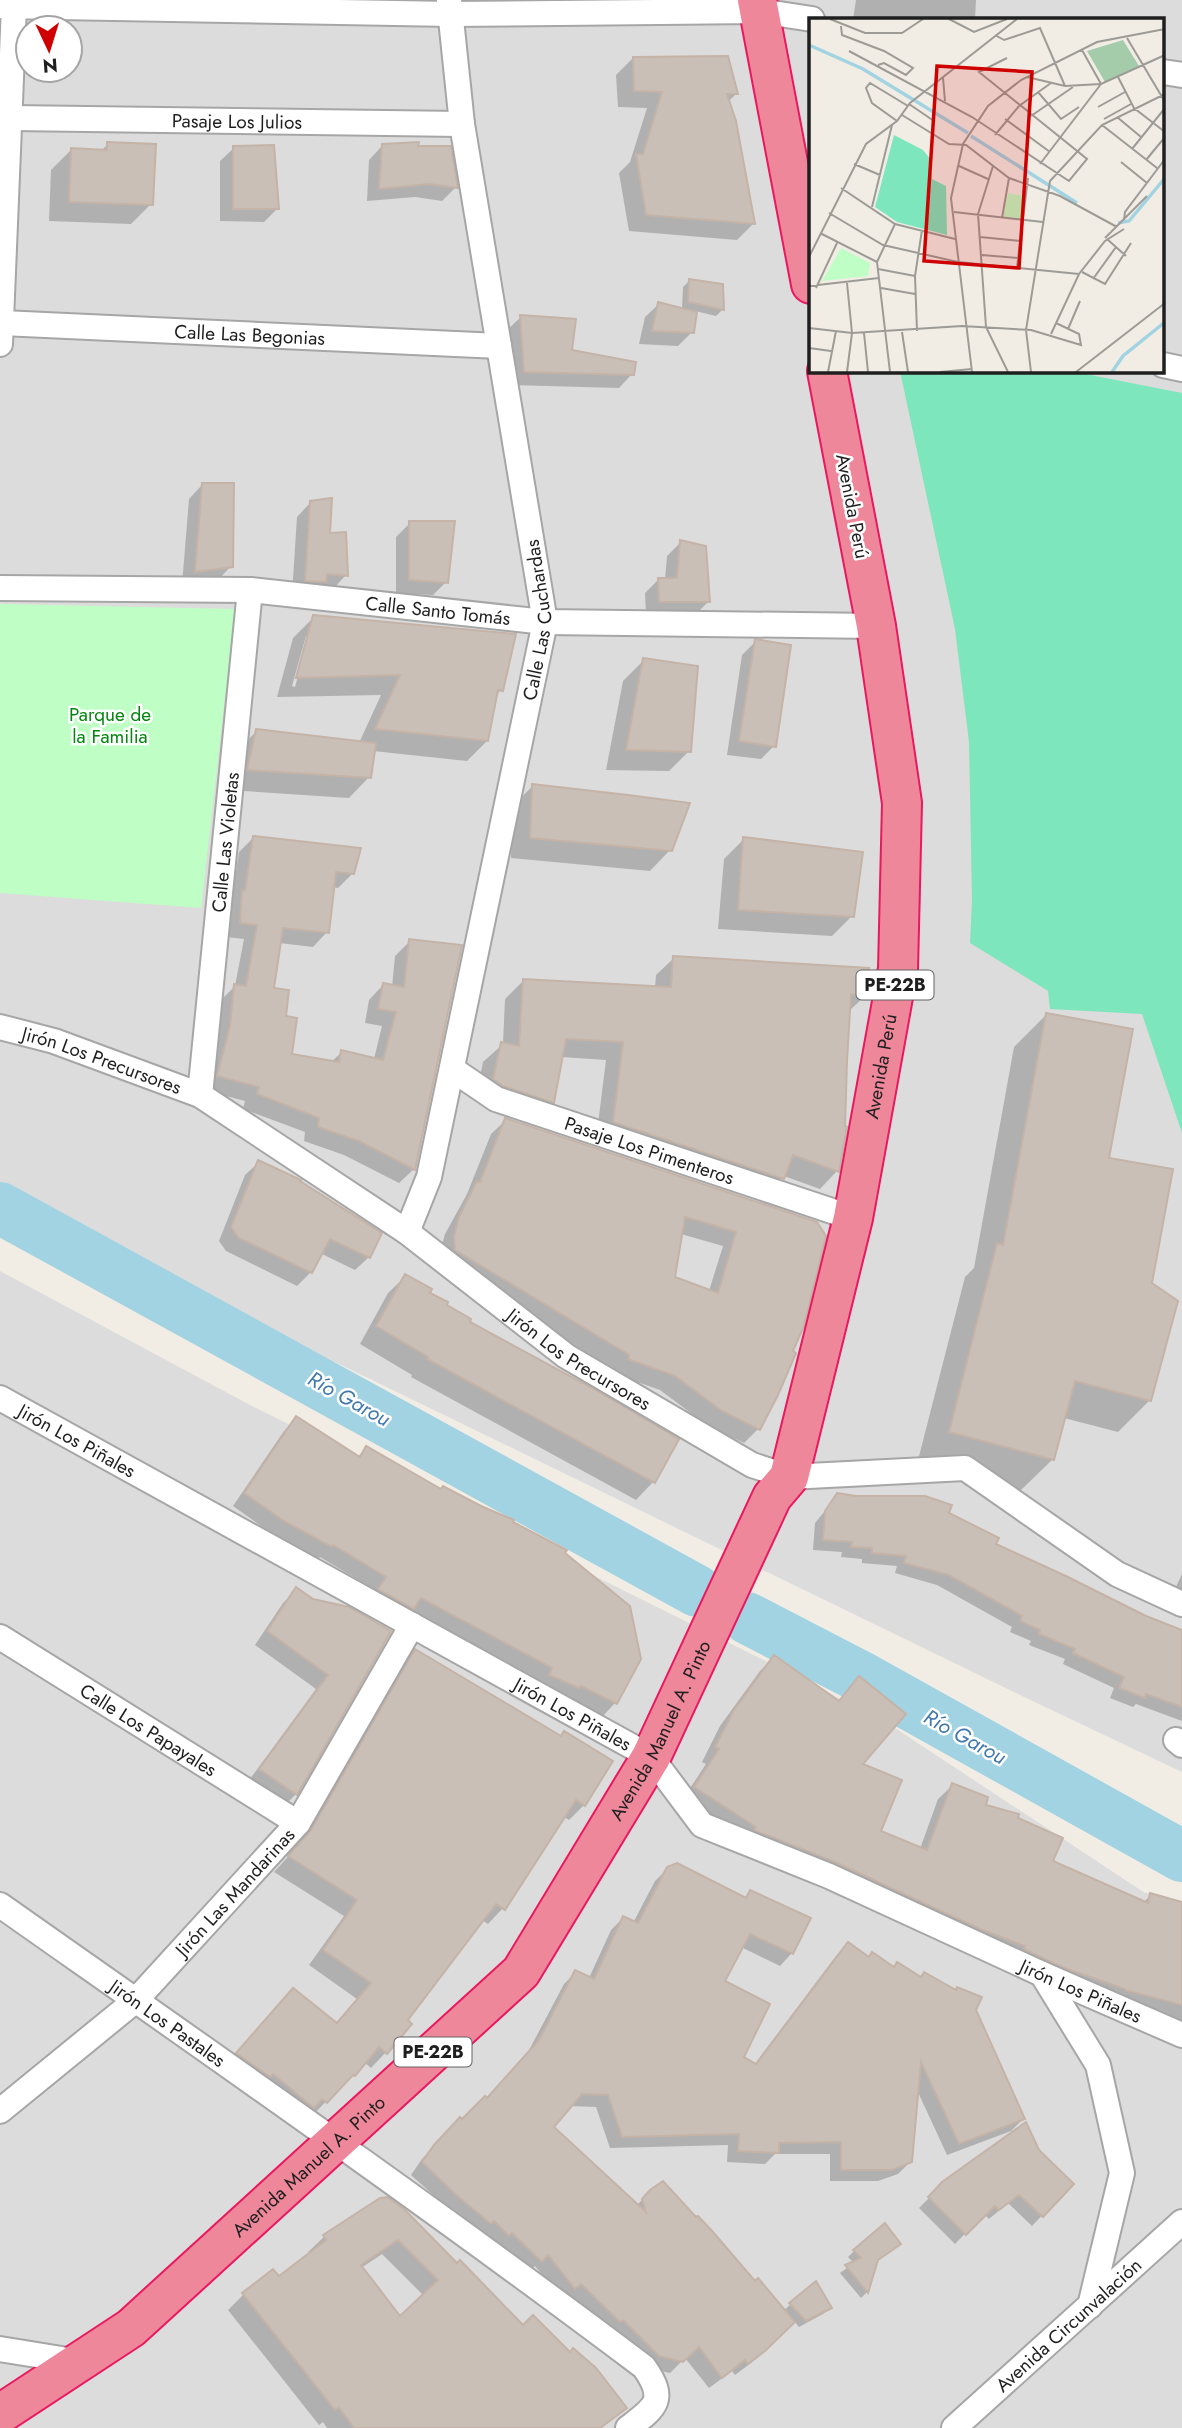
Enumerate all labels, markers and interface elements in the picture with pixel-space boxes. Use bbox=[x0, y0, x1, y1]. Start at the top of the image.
north arrow bbox=[14, 14, 84, 84]
inset map bbox=[809, 18, 1164, 373]
text: N bbox=[42, 51, 59, 79]
street label: Pasaje Los Julios bbox=[172, 107, 303, 136]
street label: Calle Las Begonias bbox=[174, 318, 326, 352]
street label: Avenida Perú bbox=[829, 451, 876, 561]
street label: Calle Las Cuchardas bbox=[516, 537, 559, 703]
street label: Calle Santo Tomás bbox=[364, 590, 512, 632]
park label: Parque de la Familia bbox=[69, 701, 151, 750]
street label: Calle Las Violetas bbox=[205, 771, 246, 914]
road number: PE-22B bbox=[856, 970, 934, 1000]
street label: Avenida Perú bbox=[858, 1012, 904, 1121]
street label: Jirón Los Precursores bbox=[16, 1019, 185, 1101]
street label: Pasaje Los Pimenteros bbox=[561, 1110, 738, 1192]
street label: Jirón Los Precursores bbox=[499, 1300, 656, 1417]
water label: Río Garou bbox=[302, 1364, 396, 1434]
street label: Jirón Los Piñales bbox=[11, 1396, 141, 1484]
street label: Avenida Manuel A. Pinto bbox=[603, 1636, 718, 1826]
street label: Jirón Los Piñales bbox=[506, 1669, 636, 1758]
street label: Calle Los Papayales bbox=[74, 1677, 222, 1783]
water label: Río Garou bbox=[918, 1702, 1012, 1772]
street label: Jirón Las Mandarinas bbox=[167, 1822, 301, 1965]
street label: Jirón Los Piñales bbox=[1013, 1951, 1146, 2030]
street label: Jirón Los Pastales bbox=[101, 1971, 231, 2074]
road number: PE-22B bbox=[394, 2038, 472, 2066]
street label: Avenida Manuel A. Pinto bbox=[226, 2089, 392, 2244]
street label: Avenida Circunvalación bbox=[990, 2252, 1148, 2398]

